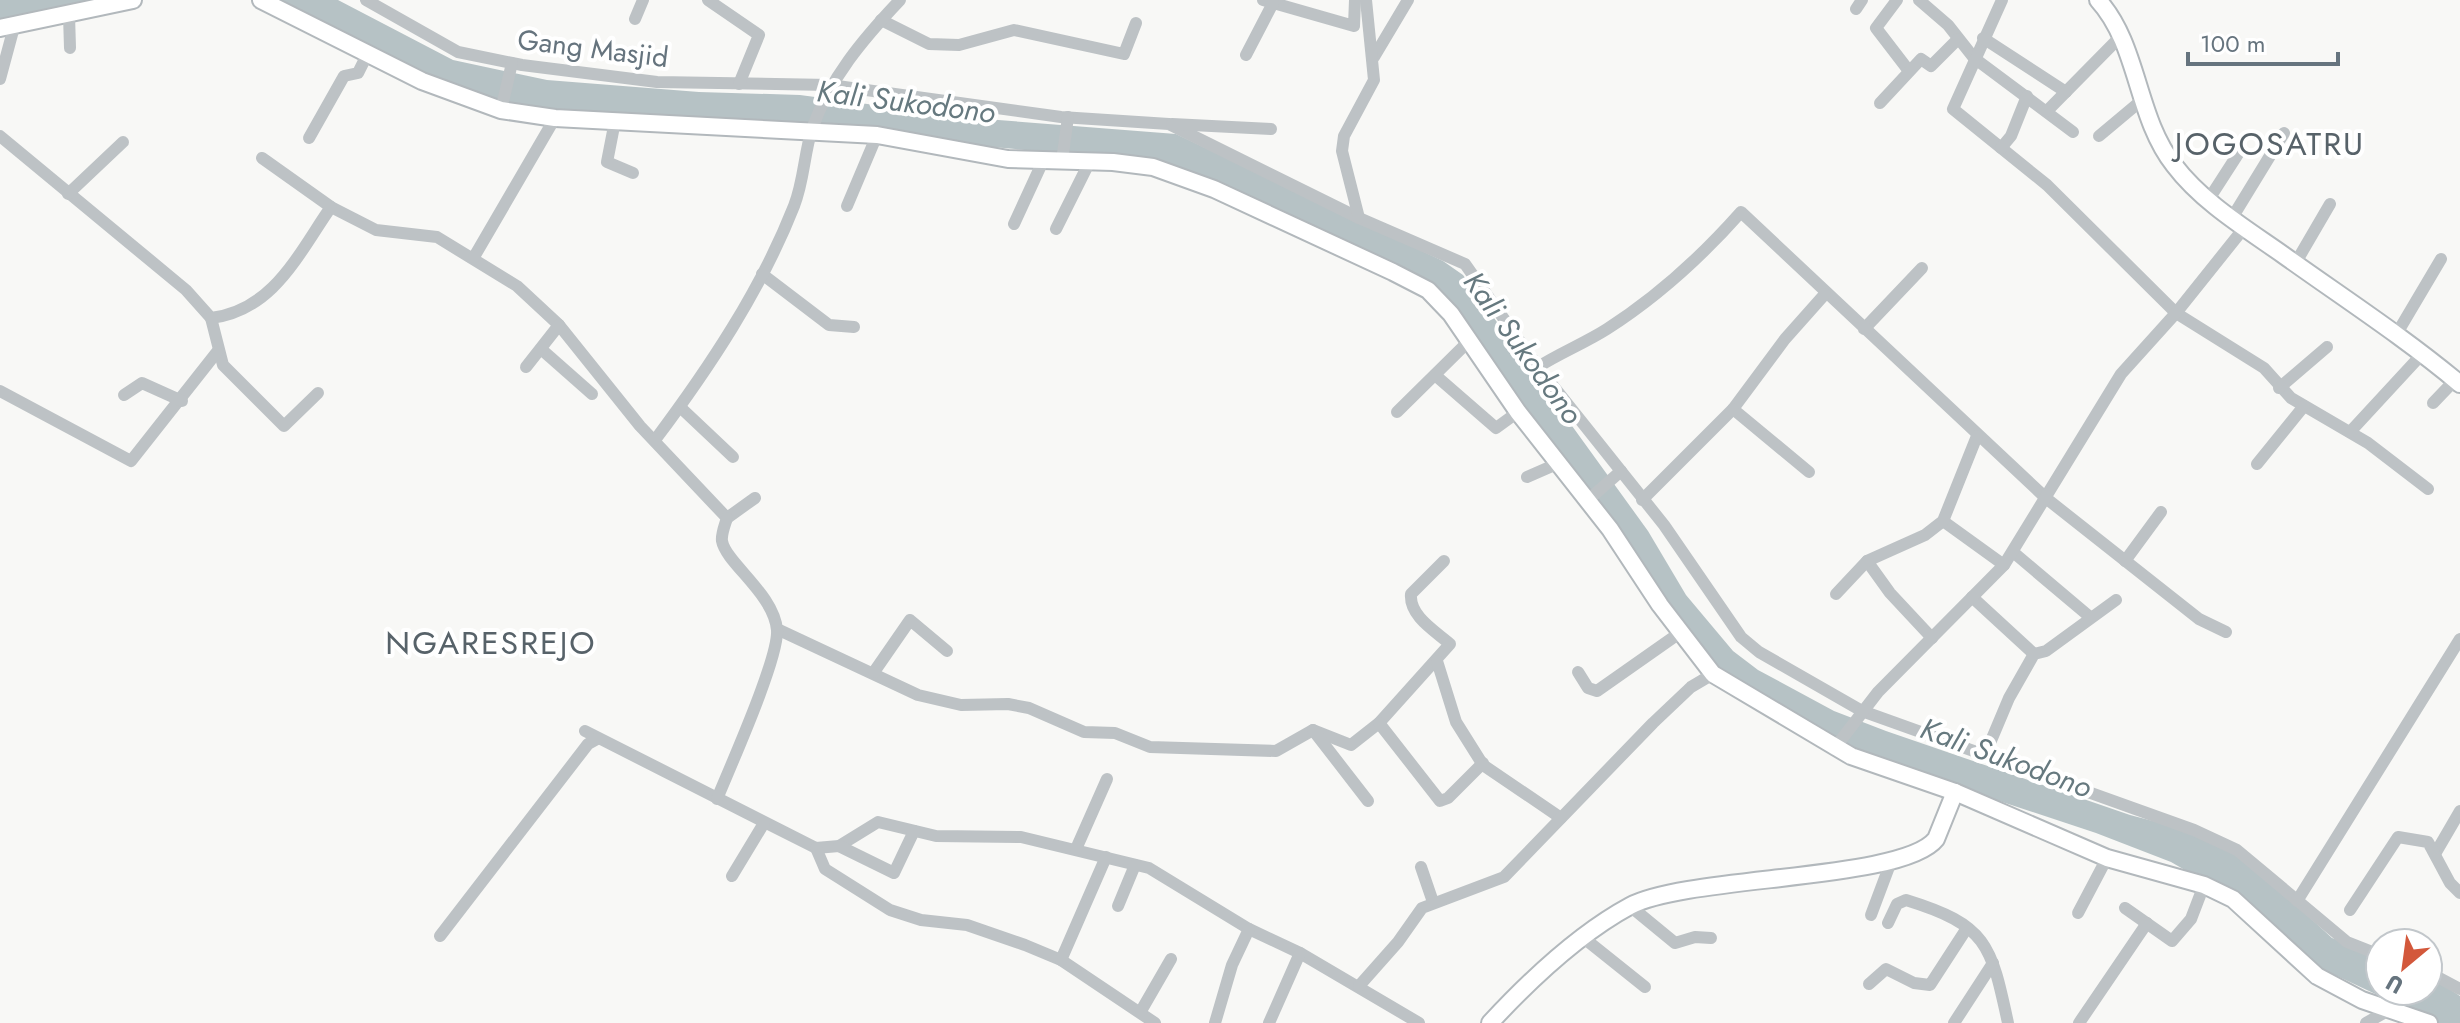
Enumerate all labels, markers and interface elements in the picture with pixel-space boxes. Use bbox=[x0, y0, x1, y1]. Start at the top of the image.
scale bar bbox=[2188, 16, 2338, 66]
street label: Gang Masjid bbox=[515, 19, 671, 78]
text: 100 m bbox=[2200, 26, 2266, 61]
water label: Kali Sukodono bbox=[814, 69, 998, 134]
district label: JOGOSATRU bbox=[2171, 121, 2365, 167]
water label: Kali Sukodono bbox=[1453, 262, 1594, 433]
district label: NGARESREJO bbox=[385, 620, 597, 666]
water label: Kali Sukodono bbox=[1914, 707, 2098, 808]
north arrow bbox=[2364, 927, 2444, 1007]
text: U bbox=[2380, 967, 2409, 1002]

